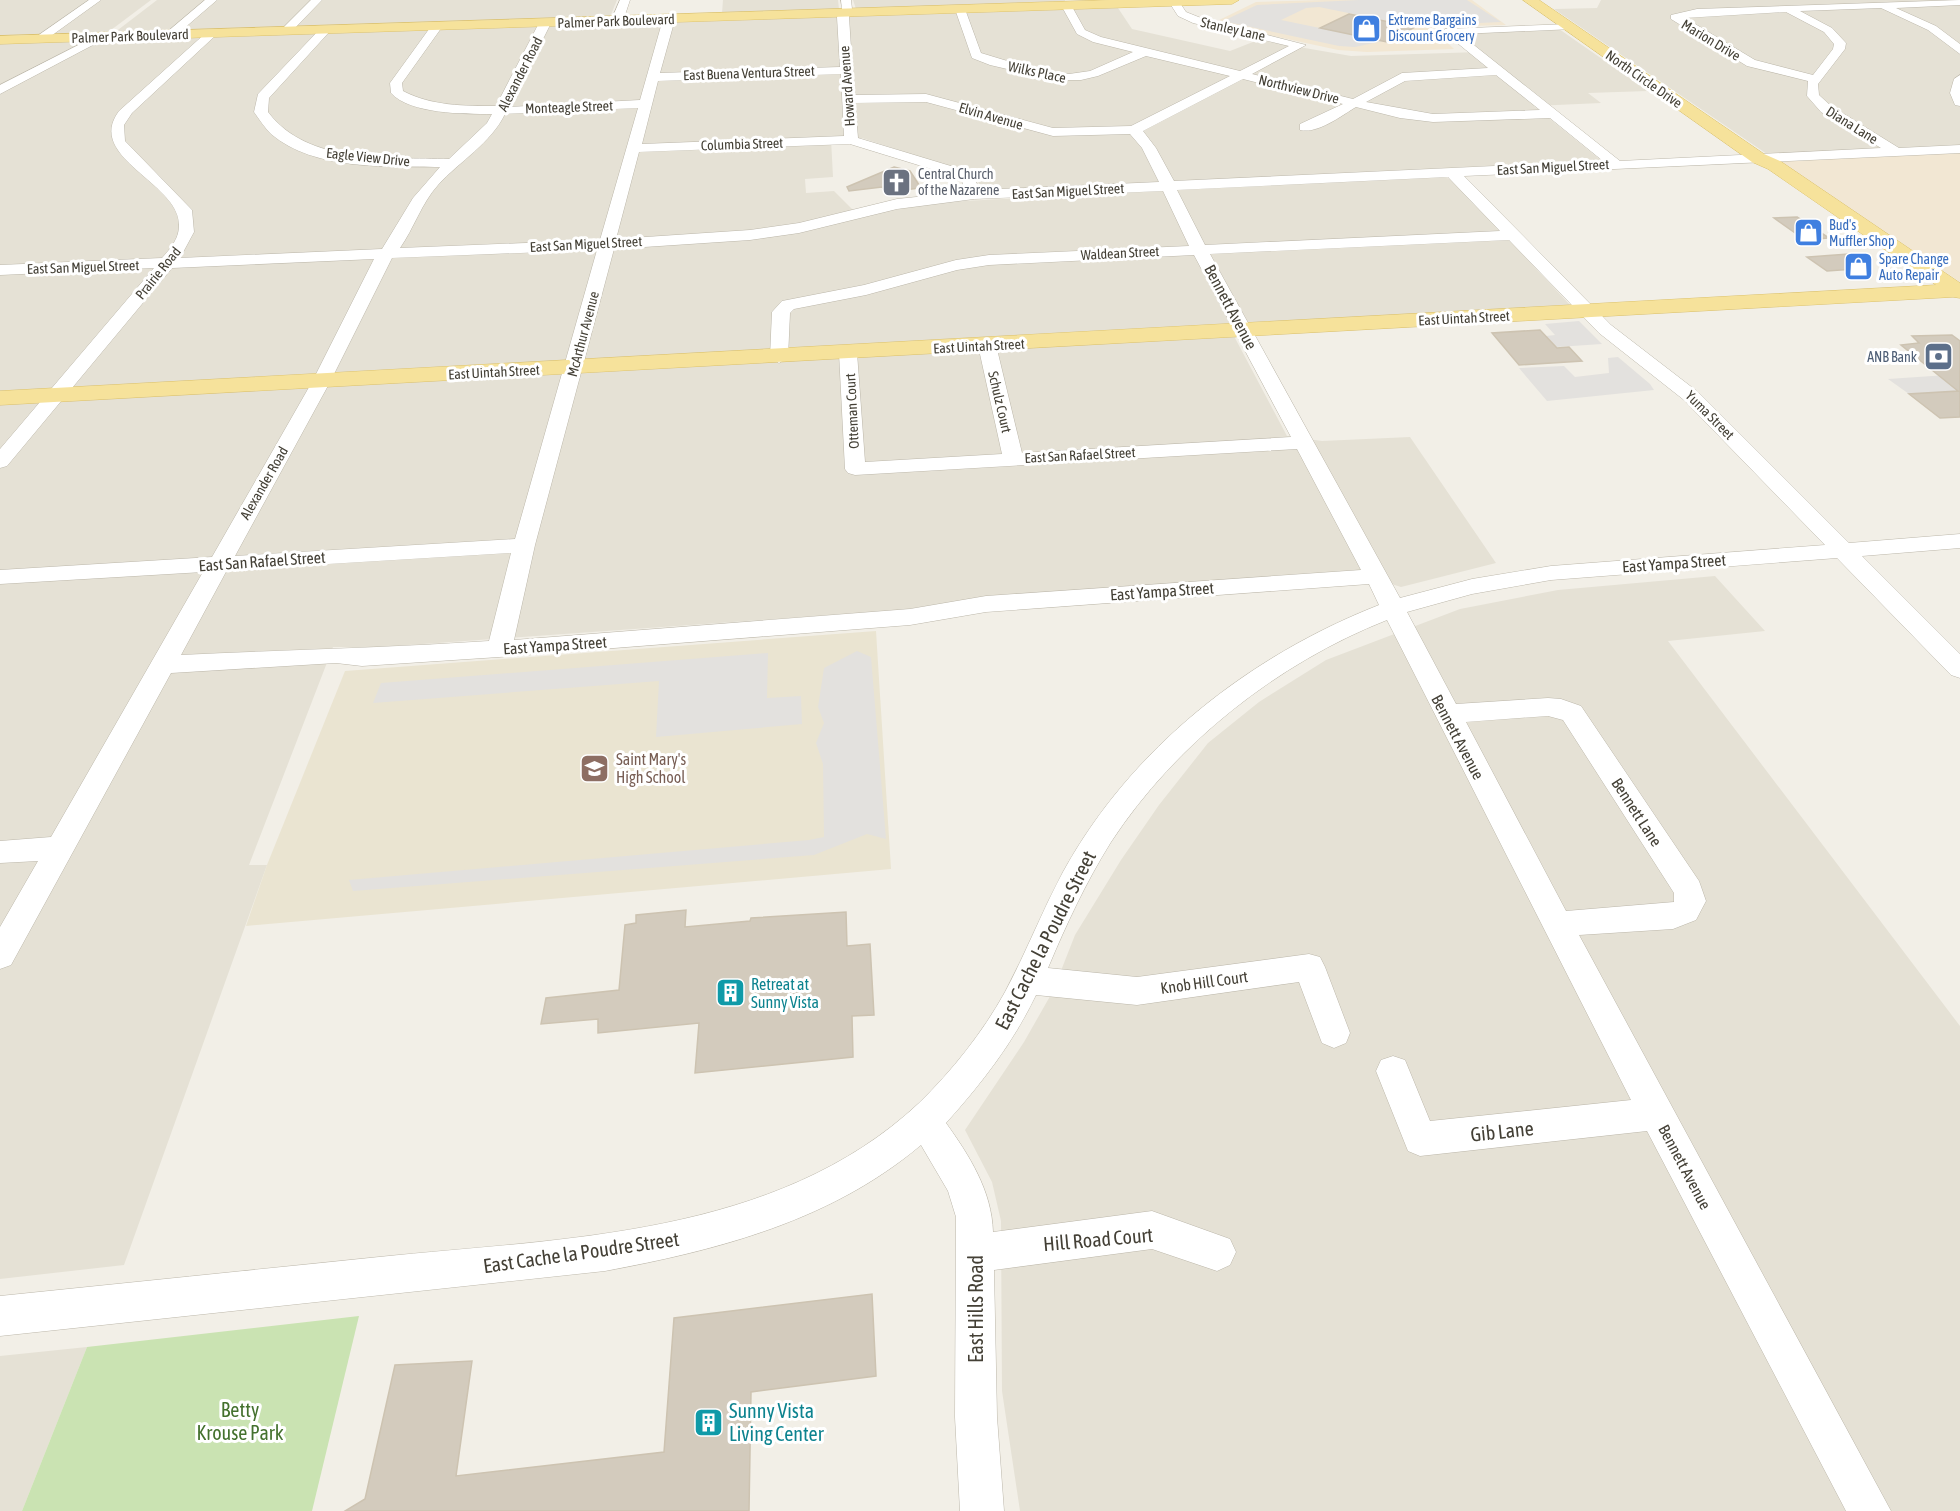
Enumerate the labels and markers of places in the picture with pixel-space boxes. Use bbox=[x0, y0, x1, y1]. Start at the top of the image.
shop icon: Extreme Bargains Discount Grocery bbox=[1351, 12, 1383, 44]
place label: Extreme Bargains Discount Grocery bbox=[1388, 12, 1477, 44]
church icon: Central Church of the Nazarene bbox=[881, 166, 913, 198]
place label: Central Church of the Nazarene bbox=[918, 166, 999, 198]
shop icon: Bud's Muffler Shop bbox=[1792, 217, 1824, 249]
place label: Bud's Muffler Shop bbox=[1829, 217, 1895, 249]
shop icon: Spare Change Auto Repair bbox=[1842, 251, 1874, 283]
place label: Spare Change Auto Repair bbox=[1879, 251, 1949, 283]
bank icon: ANB Bank bbox=[1922, 341, 1954, 373]
place label: ANB Bank bbox=[1867, 349, 1917, 365]
place label: Saint Mary's High School bbox=[616, 750, 686, 787]
school or university icon: Saint Mary's High School bbox=[579, 752, 611, 784]
place label: Retreat at Sunny Vista bbox=[751, 975, 819, 1012]
building icon: Retreat at Sunny Vista bbox=[714, 977, 746, 1009]
place label: Sunny Vista Living Center bbox=[729, 1399, 825, 1445]
building icon: Sunny Vista Living Center bbox=[692, 1406, 724, 1438]

